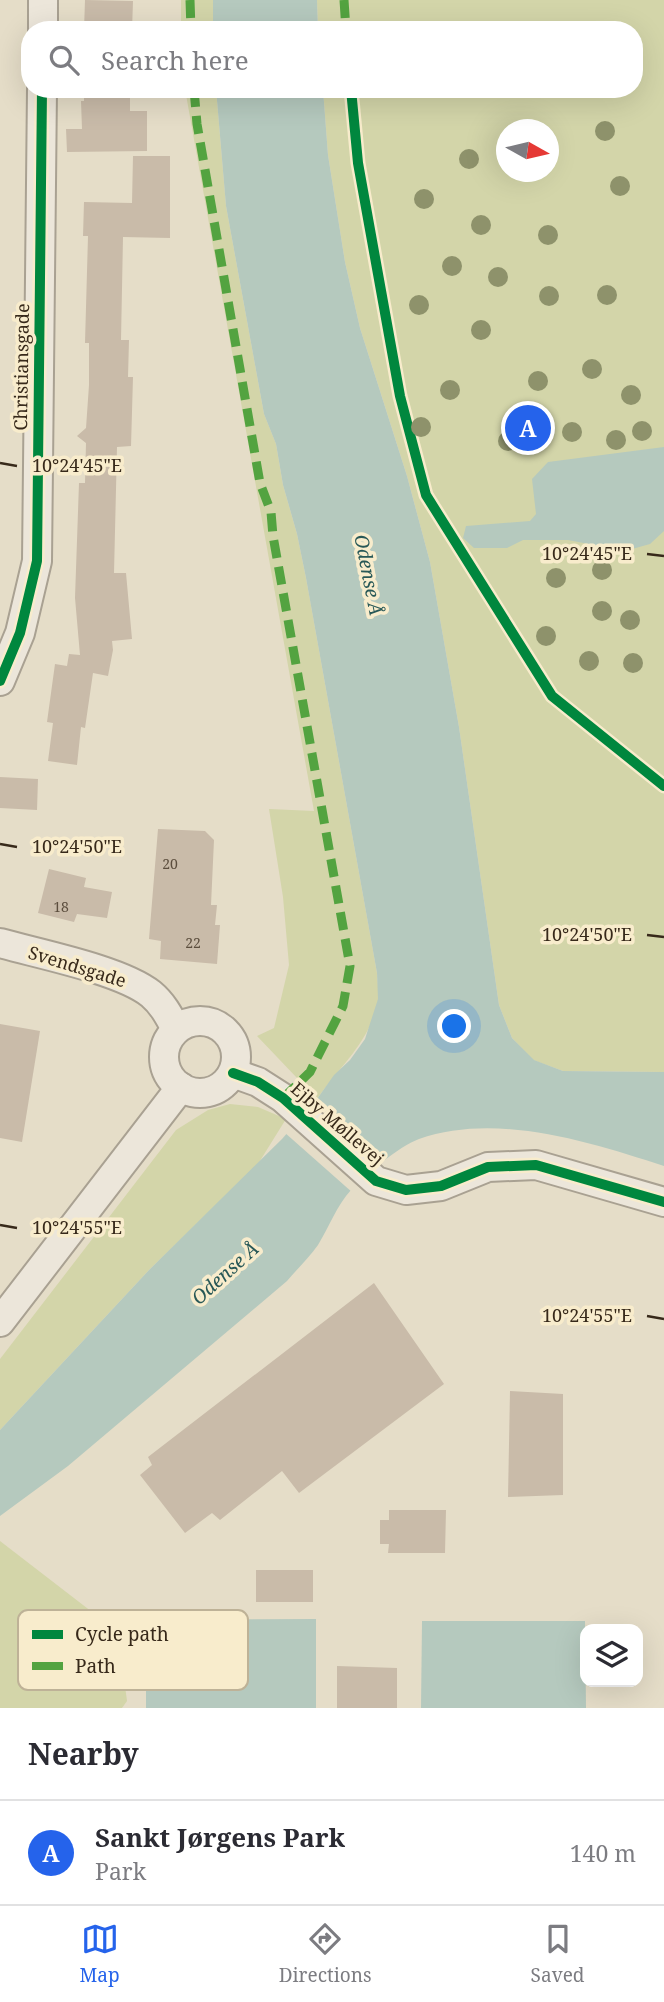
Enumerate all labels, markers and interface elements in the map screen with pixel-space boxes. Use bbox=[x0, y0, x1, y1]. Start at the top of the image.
search box bbox=[21, 21, 643, 98]
icon: search bbox=[45, 41, 83, 79]
text: Search here bbox=[101, 42, 249, 78]
north arrow bbox=[496, 119, 559, 182]
street label: Christiansgade bbox=[8, 303, 34, 431]
pin: A bbox=[505, 402, 551, 454]
text: 10°24'45"E bbox=[32, 453, 122, 477]
water label: Odense Å bbox=[348, 532, 390, 618]
text: 10°24'45"E bbox=[542, 541, 632, 565]
text: 10°24'50"E bbox=[32, 834, 122, 858]
house number: 20 bbox=[162, 854, 178, 873]
house number: 18 bbox=[53, 897, 69, 916]
text: 10°24'50"E bbox=[542, 922, 632, 946]
house number: 22 bbox=[185, 933, 201, 952]
street label: Svendsgade bbox=[25, 940, 129, 992]
your location bbox=[437, 1009, 471, 1043]
street label: Ejby Møllevej bbox=[286, 1076, 389, 1170]
text: 10°24'55"E bbox=[32, 1215, 122, 1239]
water label: Odense Å bbox=[186, 1236, 264, 1310]
text: 10°24'55"E bbox=[542, 1303, 632, 1327]
legend bbox=[18, 1610, 248, 1690]
text: Cycle path bbox=[75, 1621, 169, 1647]
map controls bbox=[580, 1624, 643, 1687]
button: layers bbox=[580, 1624, 643, 1687]
text: Path bbox=[75, 1653, 116, 1679]
text: Nearby bbox=[28, 1733, 139, 1774]
text: Sankt Jørgens Park bbox=[95, 1819, 345, 1855]
text: A bbox=[42, 1837, 60, 1869]
text: 140 m bbox=[570, 1837, 636, 1869]
text: Park bbox=[95, 1855, 146, 1887]
tab: Map bbox=[80, 1920, 120, 1988]
tab: Directions bbox=[279, 1920, 372, 1988]
tab: Saved bbox=[531, 1920, 584, 1988]

